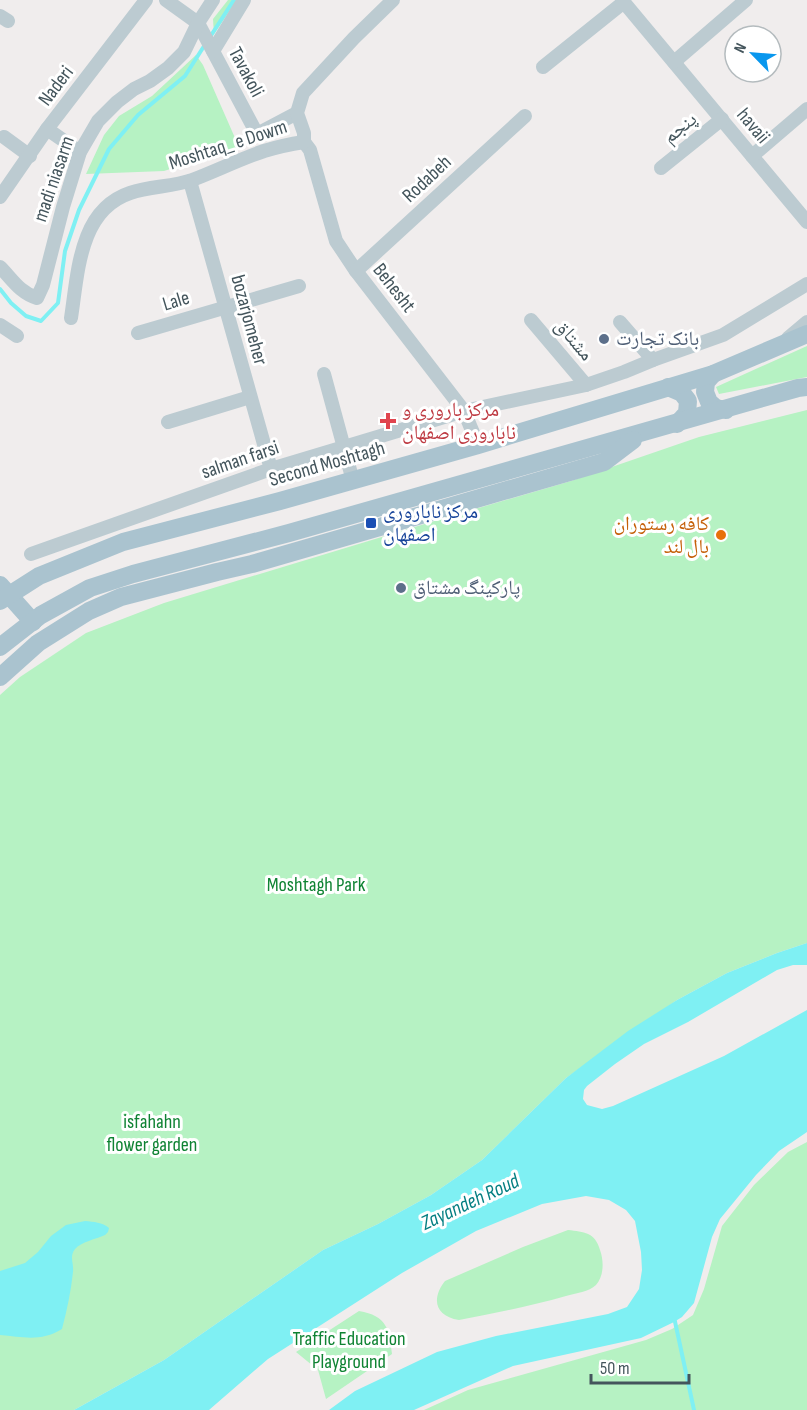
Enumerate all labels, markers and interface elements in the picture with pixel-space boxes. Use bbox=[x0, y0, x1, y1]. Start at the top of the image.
north arrow bbox=[723, 24, 783, 84]
text: N bbox=[730, 40, 751, 56]
street label: Tavakoli bbox=[223, 43, 269, 101]
street label: Naderi bbox=[33, 61, 79, 111]
street label: havaii bbox=[731, 103, 775, 149]
street label: پنجم bbox=[658, 107, 702, 150]
street label: Moshtaq_ e Dowm bbox=[166, 115, 290, 175]
street label: madi niasarm bbox=[28, 133, 80, 225]
street label: Rodabeh bbox=[398, 150, 456, 208]
street label: Behesht bbox=[367, 259, 421, 317]
street label: bozarjomeher bbox=[225, 272, 273, 368]
street label: Lale bbox=[160, 286, 192, 316]
street label: مشتاق bbox=[550, 314, 598, 366]
place label: بانک تجارت bbox=[616, 327, 699, 351]
marker: بانک تجارت bbox=[597, 332, 611, 346]
place label: مرکز باروری و ناباروری اصفهان bbox=[402, 398, 516, 445]
marker: مرکز باروری و ناباروری اصفهان bbox=[379, 412, 397, 430]
street label: salman farsi bbox=[198, 436, 282, 484]
street label: Second Moshtagh bbox=[266, 436, 388, 492]
place label: مرکز ناباروری اصفهان bbox=[383, 500, 478, 547]
place label: کافه رستوران بال لند bbox=[613, 512, 709, 559]
marker: مرکز ناباروری اصفهان bbox=[364, 516, 378, 530]
marker: کافه رستوران بال لند bbox=[714, 528, 728, 542]
place label: پارکینگ مشتاق bbox=[413, 576, 520, 600]
marker: پارکینگ مشتاق bbox=[394, 581, 408, 595]
park label: Moshtagh Park bbox=[267, 873, 366, 897]
park label: isfahahn flower garden bbox=[107, 1110, 197, 1157]
water label: Zayandeh Roud bbox=[416, 1168, 524, 1236]
park label: Traffic Education Playground bbox=[292, 1327, 406, 1374]
scale bar bbox=[591, 1347, 688, 1385]
text: 50 m bbox=[600, 1358, 630, 1379]

